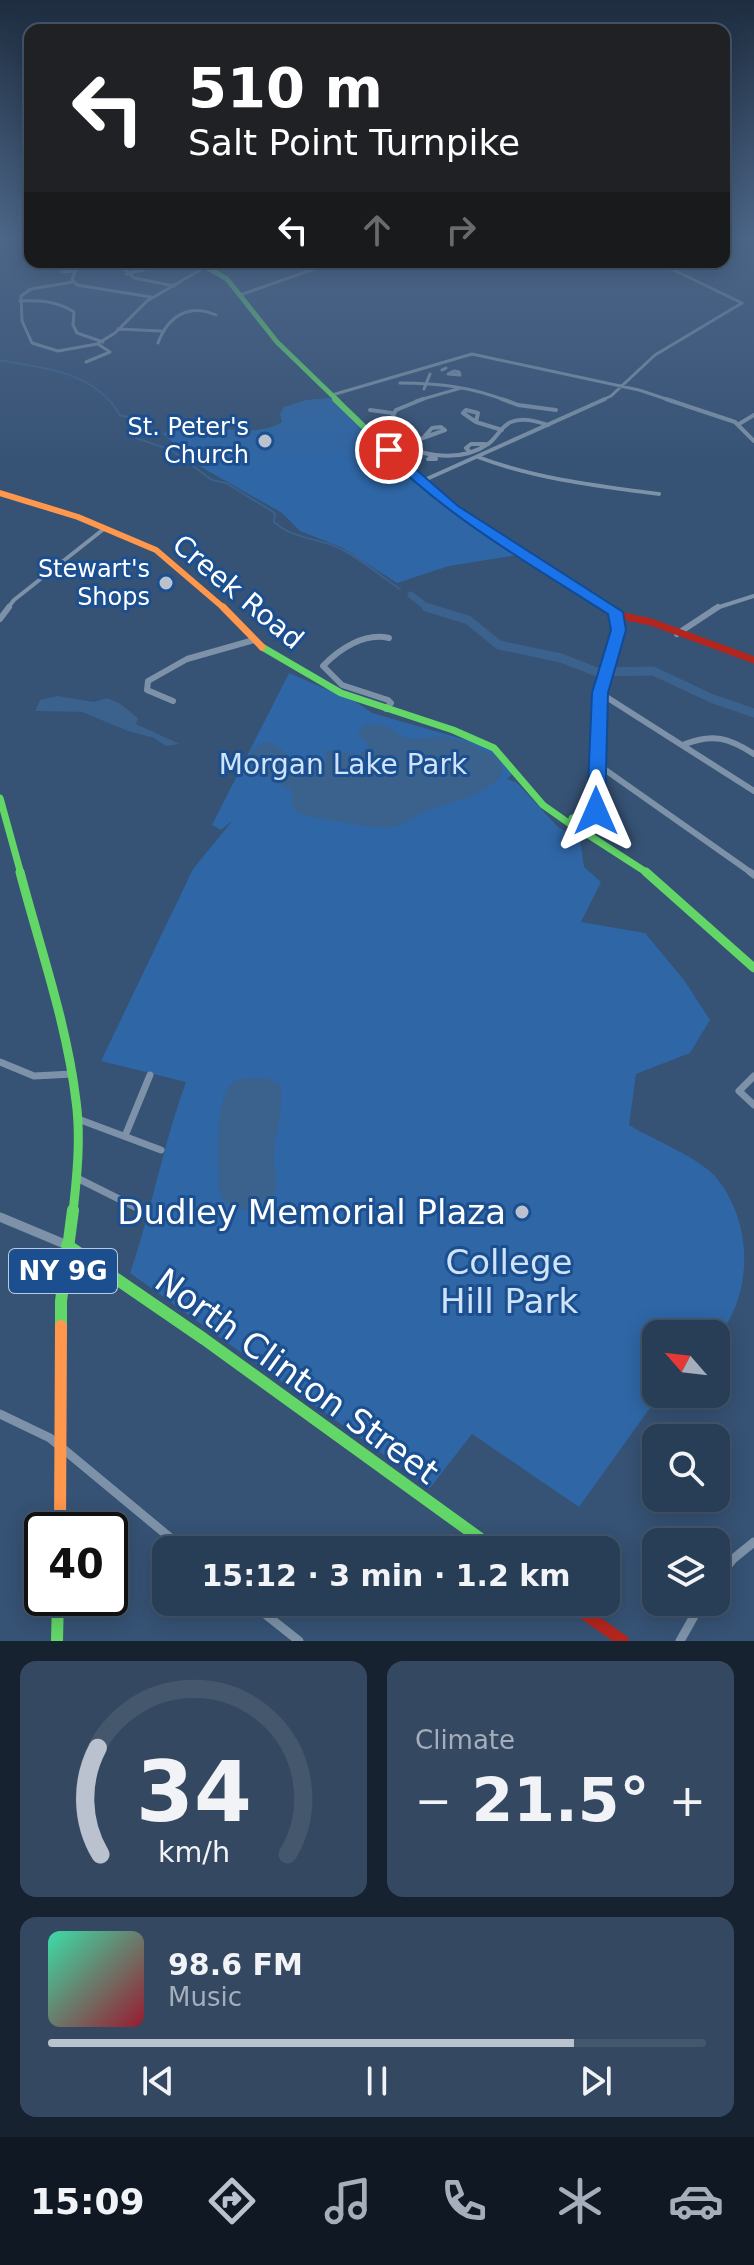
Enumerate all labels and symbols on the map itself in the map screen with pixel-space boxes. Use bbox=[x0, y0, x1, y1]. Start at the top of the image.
place label: St. Peter's Church bbox=[128, 413, 249, 469]
pin bbox=[355, 416, 423, 484]
marker: St. Peter's Church bbox=[256, 432, 274, 450]
street label: Creek Road bbox=[166, 528, 310, 656]
place label: Stewart's Shops bbox=[38, 555, 150, 611]
marker: Stewart's Shops bbox=[157, 574, 175, 592]
park label: Morgan Lake Park bbox=[219, 748, 468, 781]
position arrow bbox=[554, 769, 638, 853]
place label: Dudley Memorial Plaza bbox=[117, 1192, 506, 1232]
marker: Dudley Memorial Plaza bbox=[513, 1203, 531, 1221]
park label: College Hill Park bbox=[440, 1242, 578, 1321]
road number: NY 9G bbox=[9, 1249, 117, 1293]
street label: North Clinton Street bbox=[148, 1260, 446, 1492]
north arrow bbox=[642, 1320, 730, 1408]
speed limit sign: 40 bbox=[24, 1512, 128, 1616]

